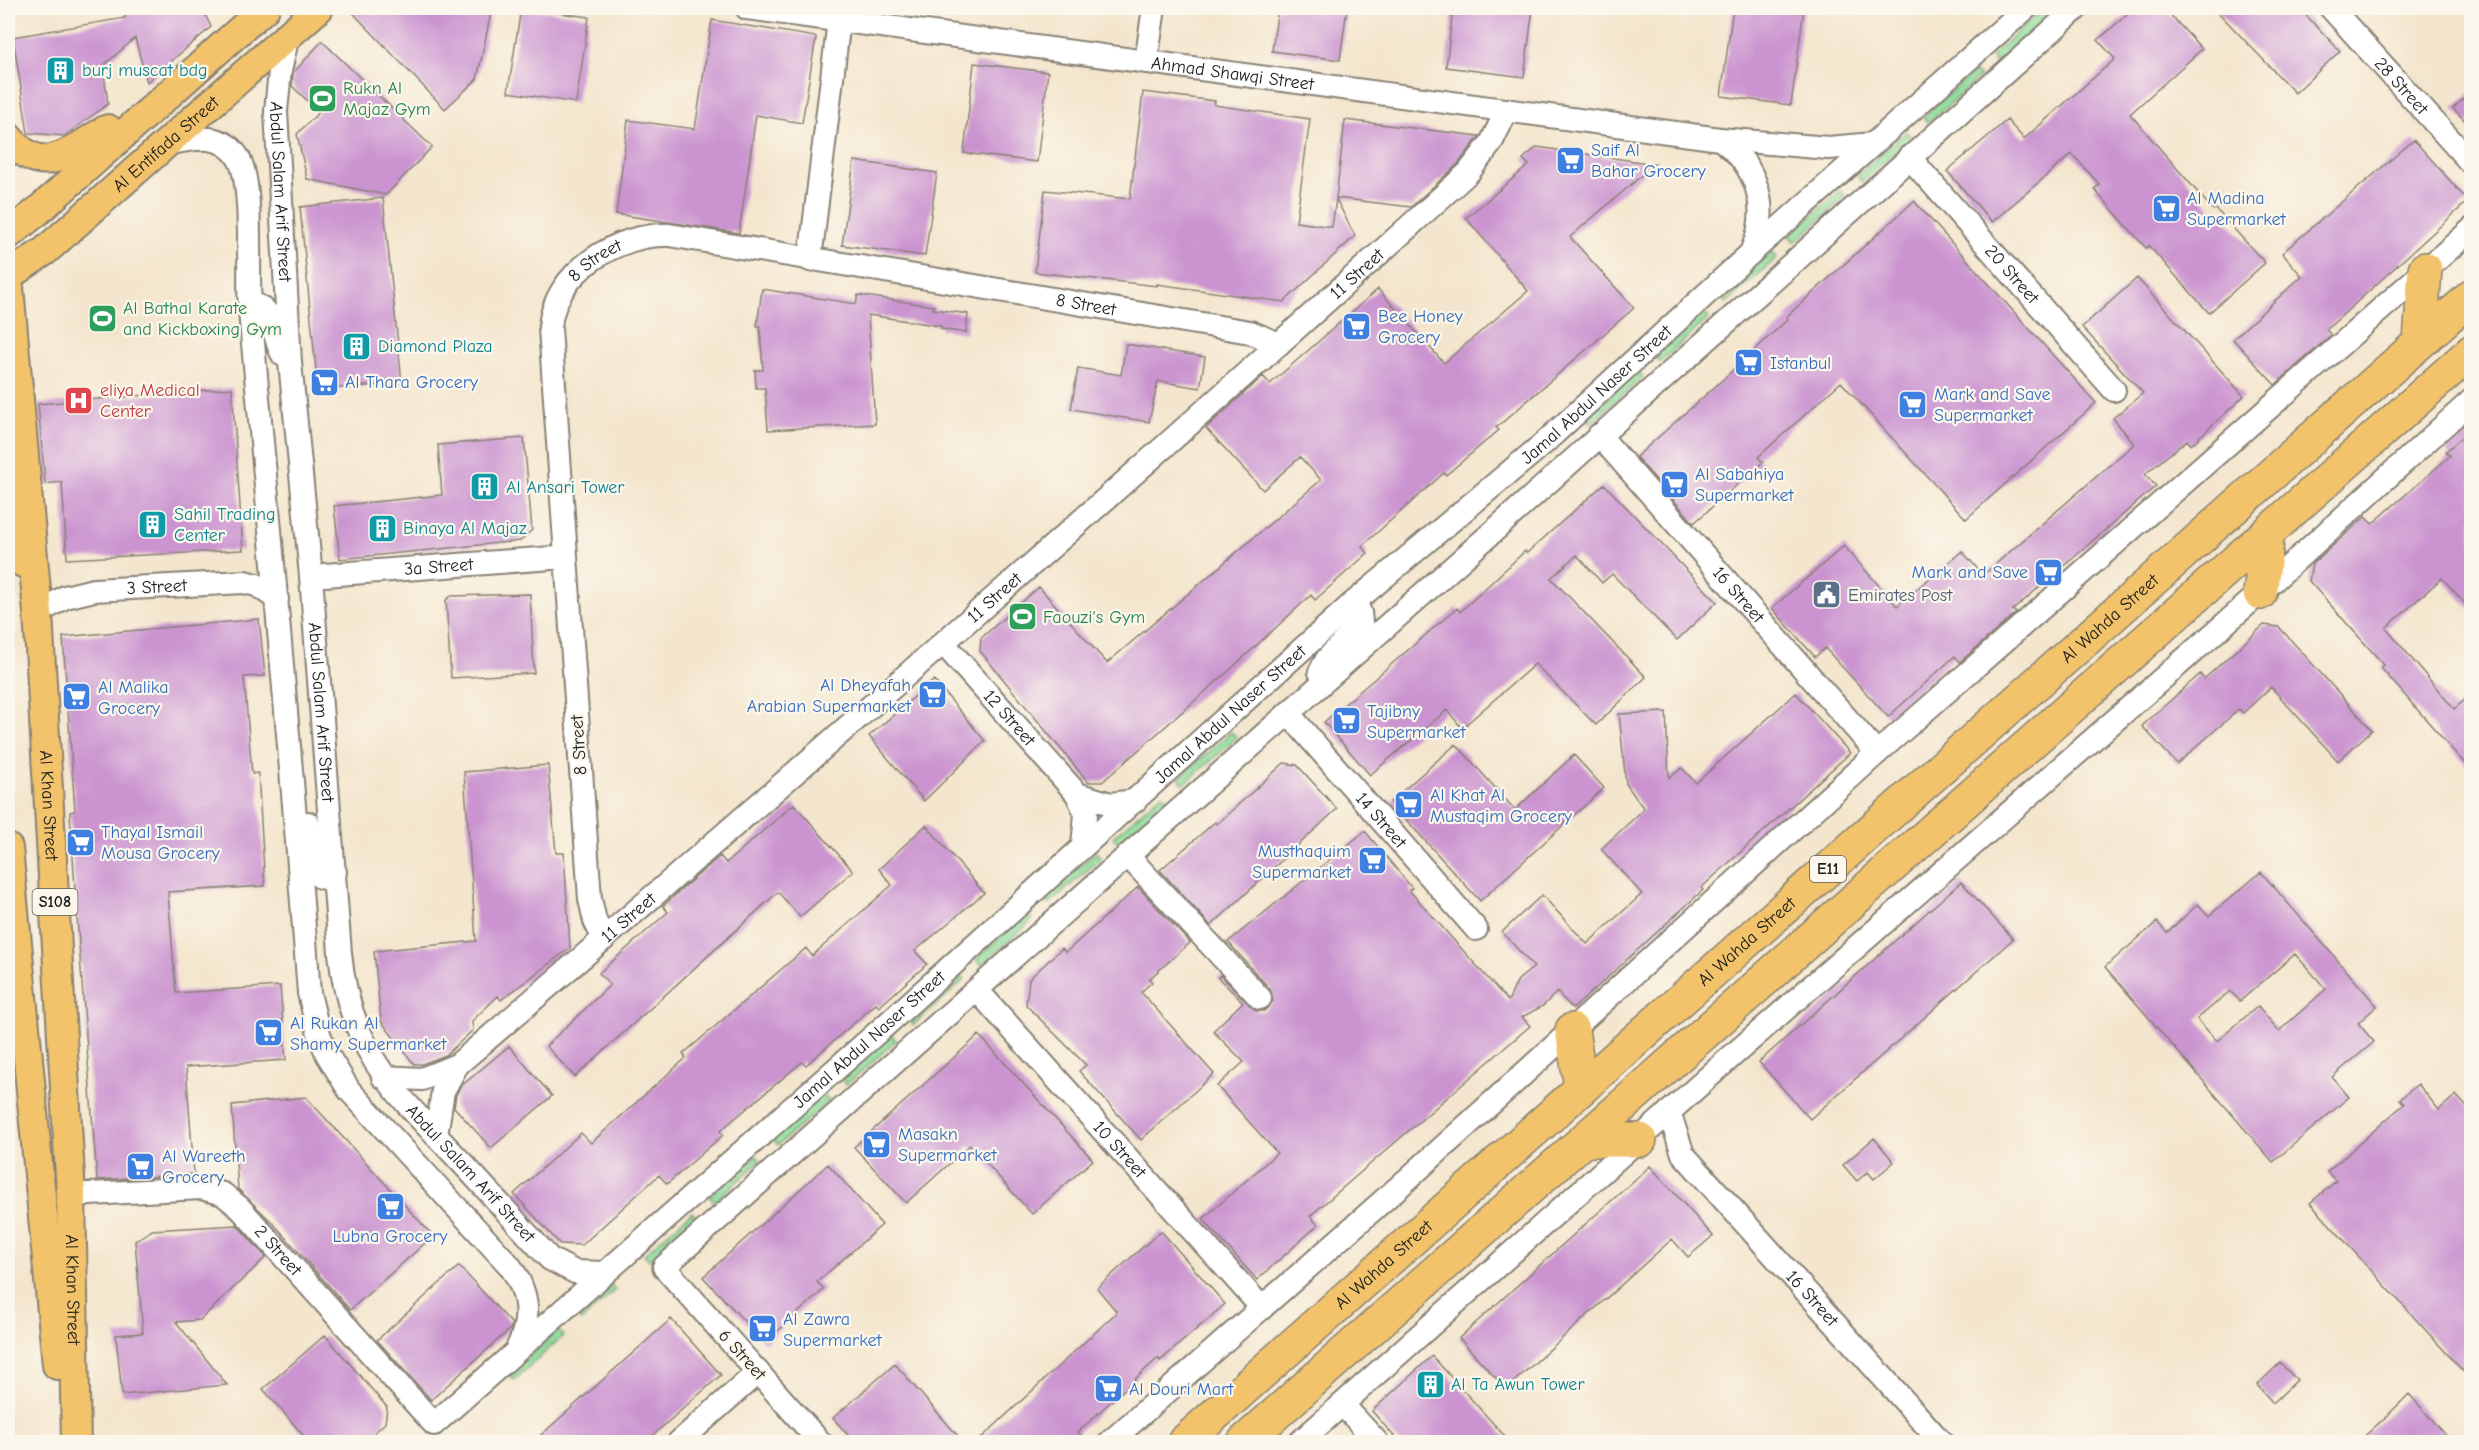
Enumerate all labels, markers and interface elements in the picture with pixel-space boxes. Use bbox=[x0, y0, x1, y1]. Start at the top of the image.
street label: Ahmad Shawqi Street bbox=[1150, 52, 1316, 95]
street label: 28 Street bbox=[2370, 53, 2433, 119]
building icon: burj muscat bdg bbox=[45, 54, 77, 86]
place label: burj muscat bdg bbox=[82, 60, 208, 81]
place label: Rukn Al Majaz Gym bbox=[343, 78, 431, 120]
sports icon: Rukn Al Majaz Gym bbox=[306, 82, 338, 114]
street label: Al Entifada Street bbox=[108, 91, 224, 196]
street label: Abdul Salam Arif Street bbox=[265, 101, 296, 283]
place label: Saif Al Bahar Grocery bbox=[1591, 140, 1707, 182]
supermarket icon: Saif Al Bahar Grocery bbox=[1554, 144, 1586, 176]
place label: Al Madina Supermarket bbox=[2187, 188, 2287, 230]
supermarket icon: Al Madina Supermarket bbox=[2150, 192, 2182, 224]
street label: 8 Street bbox=[563, 234, 625, 286]
street label: 20 Street bbox=[1981, 240, 2044, 309]
street label: 11 Street bbox=[1326, 243, 1389, 303]
street label: 8 Street bbox=[1055, 289, 1118, 320]
place label: Al Bathal Karate and Kickboxing Gym bbox=[123, 298, 282, 340]
sports icon: Al Bathal Karate and Kickboxing Gym bbox=[86, 302, 118, 334]
place label: Bee Honey Grocery bbox=[1378, 306, 1464, 348]
supermarket icon: Bee Honey Grocery bbox=[1341, 310, 1373, 342]
street label: Jamal Abdul Naser Street bbox=[1517, 320, 1676, 469]
building icon: Diamond Plaza bbox=[341, 330, 373, 362]
place label: Diamond Plaza bbox=[378, 336, 493, 357]
supermarket icon: Istanbul bbox=[1733, 347, 1765, 379]
place label: Istanbul bbox=[1770, 353, 1831, 374]
supermarket icon: Al Thara Grocery bbox=[308, 366, 340, 398]
place label: Al Thara Grocery bbox=[345, 372, 479, 393]
place label: eliya Medical Center bbox=[100, 380, 200, 422]
hospital icon: eliya Medical Center bbox=[63, 384, 95, 416]
place label: Mark and Save Supermarket bbox=[1934, 384, 2050, 426]
supermarket icon: Mark and Save Supermarket bbox=[1897, 388, 1929, 420]
place label: Al Sabahiya Supermarket bbox=[1695, 464, 1795, 506]
supermarket icon: Al Sabahiya Supermarket bbox=[1658, 468, 1690, 500]
building icon: Al Ansari Tower bbox=[469, 471, 501, 503]
place label: Al Ansari Tower bbox=[506, 477, 625, 498]
place label: Sahil Trading Center bbox=[174, 504, 276, 546]
building icon: Sahil Trading Center bbox=[137, 508, 169, 540]
building icon: Binaya Al Majaz bbox=[366, 512, 398, 544]
place label: Binaya Al Majaz bbox=[403, 518, 527, 539]
street label: 3a Street bbox=[403, 553, 475, 580]
supermarket icon: Mark and Save bbox=[2033, 556, 2065, 588]
street label: 16 Street bbox=[1708, 562, 1769, 628]
place label: Mark and Save bbox=[1912, 562, 2028, 583]
street label: 11 Street bbox=[963, 567, 1027, 627]
street label: Al Wahda Street bbox=[2056, 569, 2163, 667]
street label: 3 Street bbox=[126, 575, 188, 599]
public building icon: Emirates Post bbox=[1811, 579, 1843, 611]
place label: Emirates Post bbox=[1848, 585, 1953, 606]
sports icon: Faouzi's Gym bbox=[1006, 601, 1038, 633]
place label: Faouzi's Gym bbox=[1043, 607, 1145, 628]
street label: Abdul Salam Arif Street bbox=[304, 622, 339, 804]
street label: Jamal Abdul Naser Street bbox=[1150, 640, 1311, 788]
place label: Al Dheyafah Arabian Supermarket bbox=[747, 675, 912, 717]
place label: Al Malika Grocery bbox=[98, 677, 168, 719]
supermarket icon: Al Dheyafah Arabian Supermarket bbox=[916, 679, 948, 711]
supermarket icon: Al Malika Grocery bbox=[61, 681, 93, 713]
street label: 12 Street bbox=[979, 686, 1040, 751]
place label: Tajibny Supermarket bbox=[1367, 701, 1467, 743]
supermarket icon: Tajibny Supermarket bbox=[1330, 705, 1362, 737]
street label: 8 Street bbox=[566, 713, 592, 776]
street label: Al Khan Street bbox=[35, 750, 63, 862]
place label: Al Khat Al Mustaqim Grocery bbox=[1430, 785, 1573, 827]
street label: 14 Street bbox=[1351, 788, 1412, 853]
supermarket icon: Al Khat Al Mustaqim Grocery bbox=[1393, 789, 1425, 821]
place label: Thayal Ismail Mousa Grocery bbox=[101, 822, 221, 864]
supermarket icon: Thayal Ismail Mousa Grocery bbox=[64, 826, 96, 858]
place label: Musthaquim Supermarket bbox=[1252, 841, 1352, 883]
supermarket icon: Musthaquim Supermarket bbox=[1356, 845, 1388, 877]
road number: E11 bbox=[1810, 856, 1846, 882]
street label: 11 Street bbox=[597, 888, 661, 947]
road number: S108 bbox=[32, 889, 78, 915]
street label: Al Wahda Street bbox=[1693, 892, 1800, 990]
street label: Jamal Abdul Naser Street bbox=[789, 966, 950, 1112]
place label: Al Rukan Al Shamy Supermarket bbox=[290, 1013, 447, 1055]
supermarket icon: Al Rukan Al Shamy Supermarket bbox=[253, 1017, 285, 1049]
street label: Abdul Salam Arif Street bbox=[402, 1100, 540, 1247]
street label: 10 Street bbox=[1089, 1117, 1151, 1183]
place label: Masakn Supermarket bbox=[898, 1124, 998, 1166]
supermarket icon: Masakn Supermarket bbox=[861, 1128, 893, 1160]
place label: Al Wareeth Grocery bbox=[162, 1146, 246, 1188]
supermarket icon: Al Wareeth Grocery bbox=[125, 1150, 157, 1182]
supermarket icon: Lubna Grocery bbox=[374, 1191, 406, 1223]
street label: Al Wahda Street bbox=[1330, 1215, 1437, 1313]
street label: 2 Street bbox=[250, 1221, 307, 1281]
place label: Lubna Grocery bbox=[332, 1226, 448, 1247]
street label: Al Khan Street bbox=[61, 1234, 85, 1346]
street label: 16 Street bbox=[1782, 1266, 1843, 1331]
place label: Al Zawra Supermarket bbox=[783, 1309, 883, 1351]
supermarket icon: Al Zawra Supermarket bbox=[746, 1313, 778, 1345]
street label: 6 Street bbox=[714, 1325, 771, 1385]
building icon: Al Ta Awun Tower bbox=[1414, 1368, 1446, 1400]
supermarket icon: Al Douri Mart bbox=[1092, 1373, 1124, 1405]
place label: Al Ta Awun Tower bbox=[1451, 1374, 1585, 1395]
place label: Al Douri Mart bbox=[1129, 1379, 1234, 1400]

